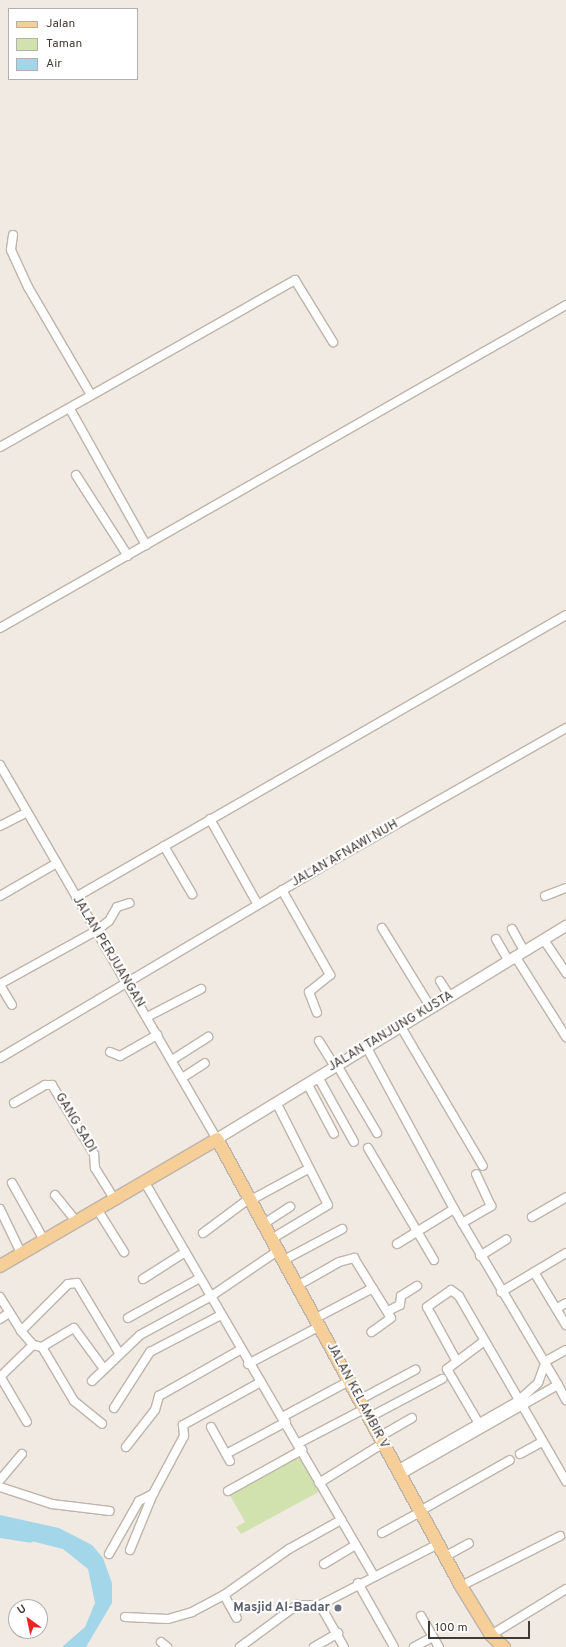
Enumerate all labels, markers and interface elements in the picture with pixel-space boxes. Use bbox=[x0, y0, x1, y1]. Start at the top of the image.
legend bbox=[8, 8, 138, 80]
text: Jalan bbox=[46, 16, 75, 32]
text: Taman bbox=[46, 36, 82, 52]
text: Air bbox=[46, 56, 62, 72]
street label: JALAN AFNAWI NUH bbox=[289, 817, 401, 891]
street label: JALAN PERJUANGAN bbox=[69, 893, 147, 1011]
street label: JALAN TANJUNG KUSTA bbox=[325, 988, 457, 1076]
street label: GANG SADI bbox=[51, 1090, 99, 1156]
street label: JALAN KELAMBIR V bbox=[322, 1340, 392, 1452]
north arrow bbox=[8, 1599, 48, 1639]
place label: Masjid Al-Badar bbox=[233, 1600, 330, 1616]
text: U bbox=[15, 1602, 29, 1618]
marker: Masjid Al-Badar bbox=[333, 1603, 343, 1613]
scale bar bbox=[430, 1613, 532, 1639]
text: 100 m bbox=[435, 1620, 468, 1636]

